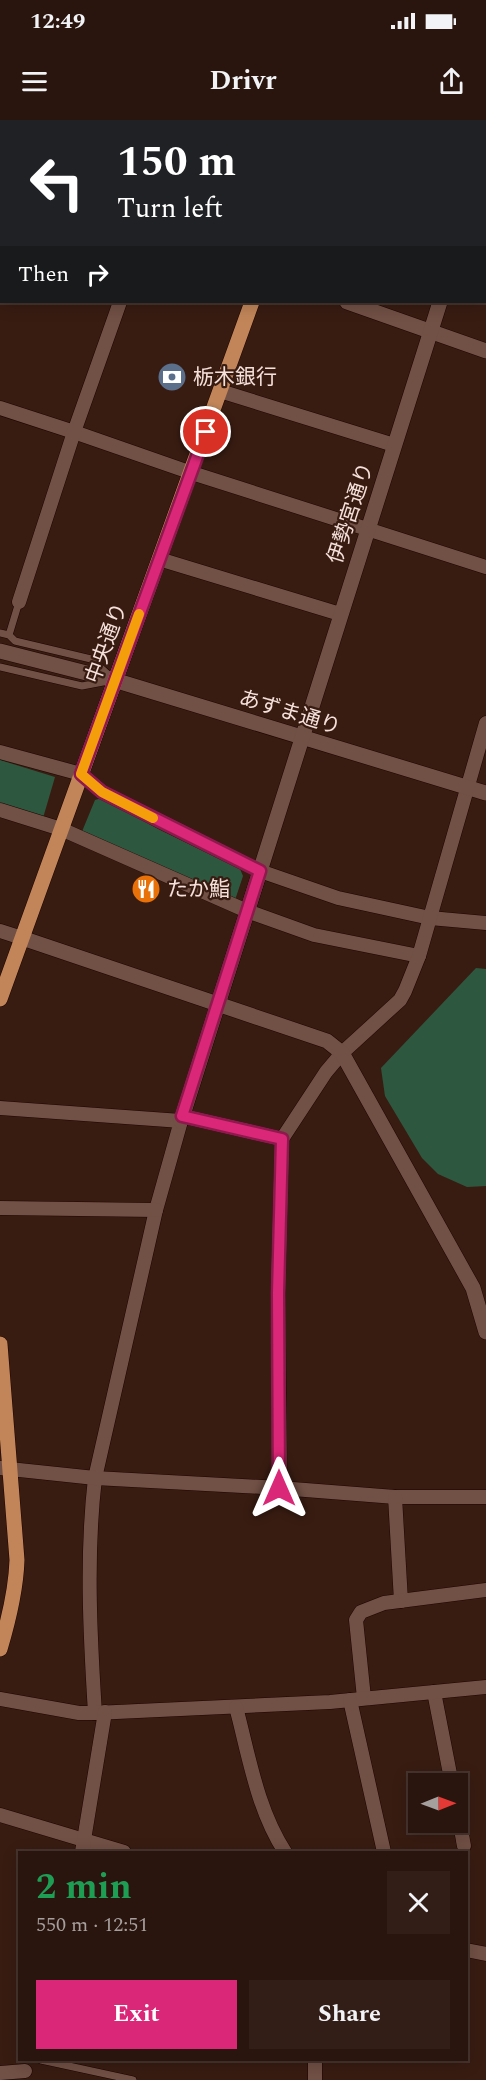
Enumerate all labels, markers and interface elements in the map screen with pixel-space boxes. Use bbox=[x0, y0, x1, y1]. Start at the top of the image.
text: 12:49 bbox=[30, 5, 85, 38]
text: Drivr bbox=[210, 60, 276, 102]
icon: menu bbox=[18, 65, 51, 98]
icon: share bbox=[435, 65, 468, 98]
text: 150 m bbox=[117, 131, 236, 194]
icon: left bbox=[18, 144, 96, 222]
text: Turn left bbox=[117, 188, 223, 230]
text: Then bbox=[18, 258, 69, 291]
icon: right bbox=[81, 258, 114, 291]
bank icon: 栃木銀行 bbox=[156, 361, 188, 393]
place label: 栃木銀行 bbox=[193, 362, 277, 394]
pin bbox=[180, 406, 231, 457]
icon: arrive bbox=[189, 415, 222, 448]
street label: 伊勢宮通り bbox=[320, 458, 382, 568]
street label: 中央通り bbox=[78, 598, 136, 688]
street label: あずま通り bbox=[235, 682, 345, 744]
restaurant icon: たか鮨 bbox=[130, 873, 162, 905]
place label: たか鮨 bbox=[167, 874, 230, 906]
position arrow bbox=[247, 1456, 311, 1520]
north arrow bbox=[408, 1773, 468, 1833]
map controls bbox=[408, 1773, 468, 1833]
text: 2 min bbox=[36, 1860, 132, 1915]
button: close bbox=[387, 1871, 450, 1934]
text: 550 m · 12:51 bbox=[36, 1910, 148, 1940]
button: Exit bbox=[36, 1980, 237, 2049]
button: Share bbox=[249, 1980, 450, 2049]

